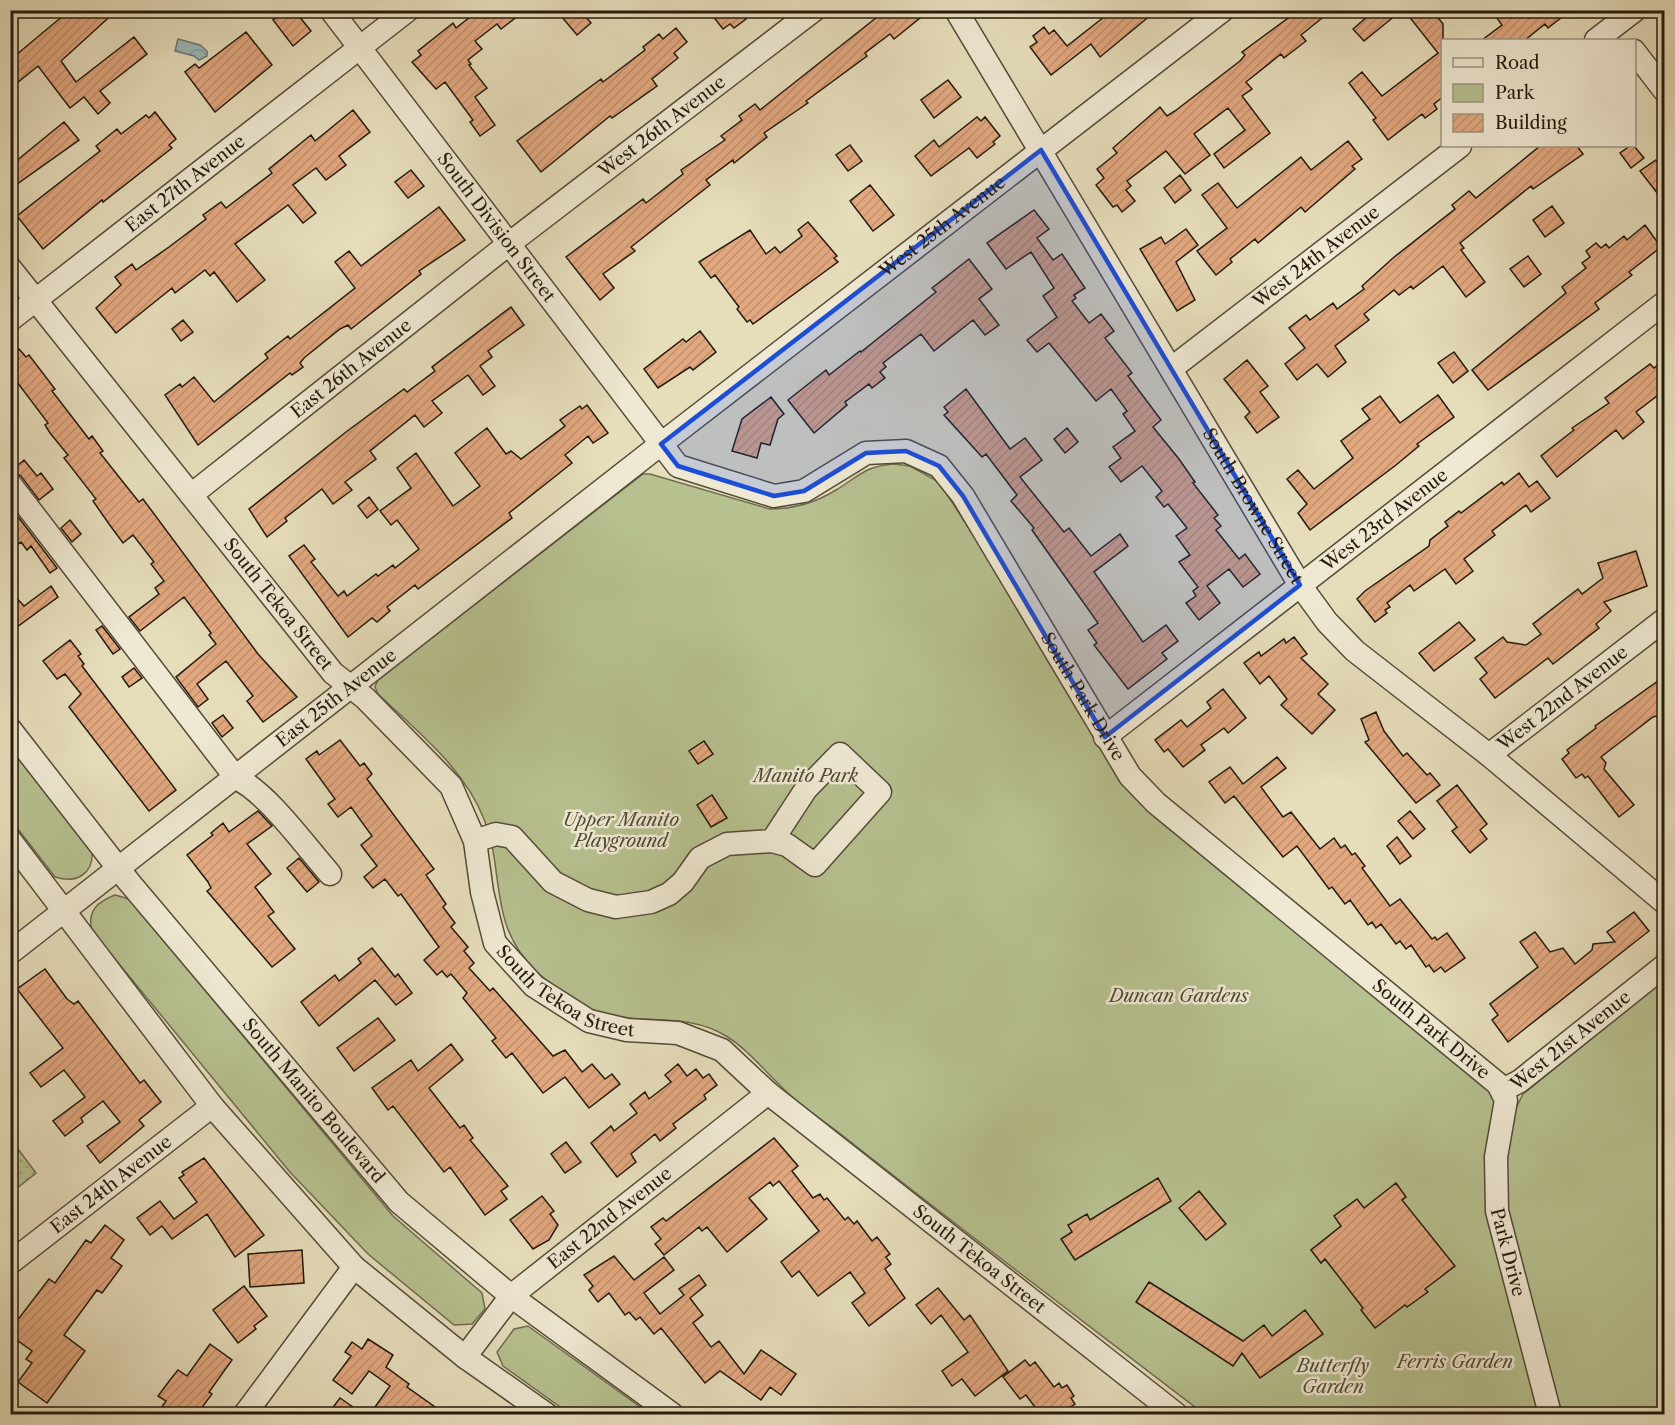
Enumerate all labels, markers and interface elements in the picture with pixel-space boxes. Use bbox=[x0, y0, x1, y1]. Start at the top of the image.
legend bbox=[1441, 39, 1636, 147]
text: Road bbox=[1495, 52, 1540, 74]
street label: West 26th Avenue bbox=[593, 71, 730, 183]
text: Park bbox=[1495, 82, 1536, 104]
text: Building bbox=[1495, 112, 1567, 134]
street label: East 27th Avenue bbox=[121, 130, 249, 237]
street label: South Division Street bbox=[432, 148, 561, 307]
street label: West 25th Avenue bbox=[874, 171, 1010, 283]
street label: West 24th Avenue bbox=[1248, 201, 1384, 313]
street label: East 26th Avenue bbox=[286, 314, 416, 423]
street label: South Browne Street bbox=[1198, 424, 1308, 589]
street label: West 23rd Avenue bbox=[1316, 464, 1452, 576]
street label: South Tekoa Street bbox=[219, 534, 338, 675]
street label: South Park Drive bbox=[1036, 628, 1129, 765]
street label: West 22nd Avenue bbox=[1492, 641, 1632, 756]
street label: East 25th Avenue bbox=[272, 644, 401, 752]
park label: Manito Park bbox=[752, 765, 859, 787]
park label: Upper Manito Playground bbox=[563, 809, 679, 852]
street label: South Tekoa Street bbox=[491, 941, 636, 1041]
street label: South Park Drive bbox=[1368, 974, 1494, 1084]
park label: Duncan Gardens bbox=[1107, 985, 1249, 1007]
street label: West 21st Avenue bbox=[1505, 986, 1635, 1096]
street label: South Manito Boulevard bbox=[238, 1014, 389, 1188]
street label: East 24th Avenue bbox=[46, 1131, 176, 1238]
street label: East 22nd Avenue bbox=[543, 1162, 676, 1274]
street label: South Tekoa Street bbox=[908, 1200, 1050, 1318]
street label: Park Drive bbox=[1486, 1206, 1530, 1299]
park label: Ferris Garden bbox=[1395, 1351, 1513, 1373]
park label: Butterfly Garden bbox=[1295, 1355, 1369, 1398]

